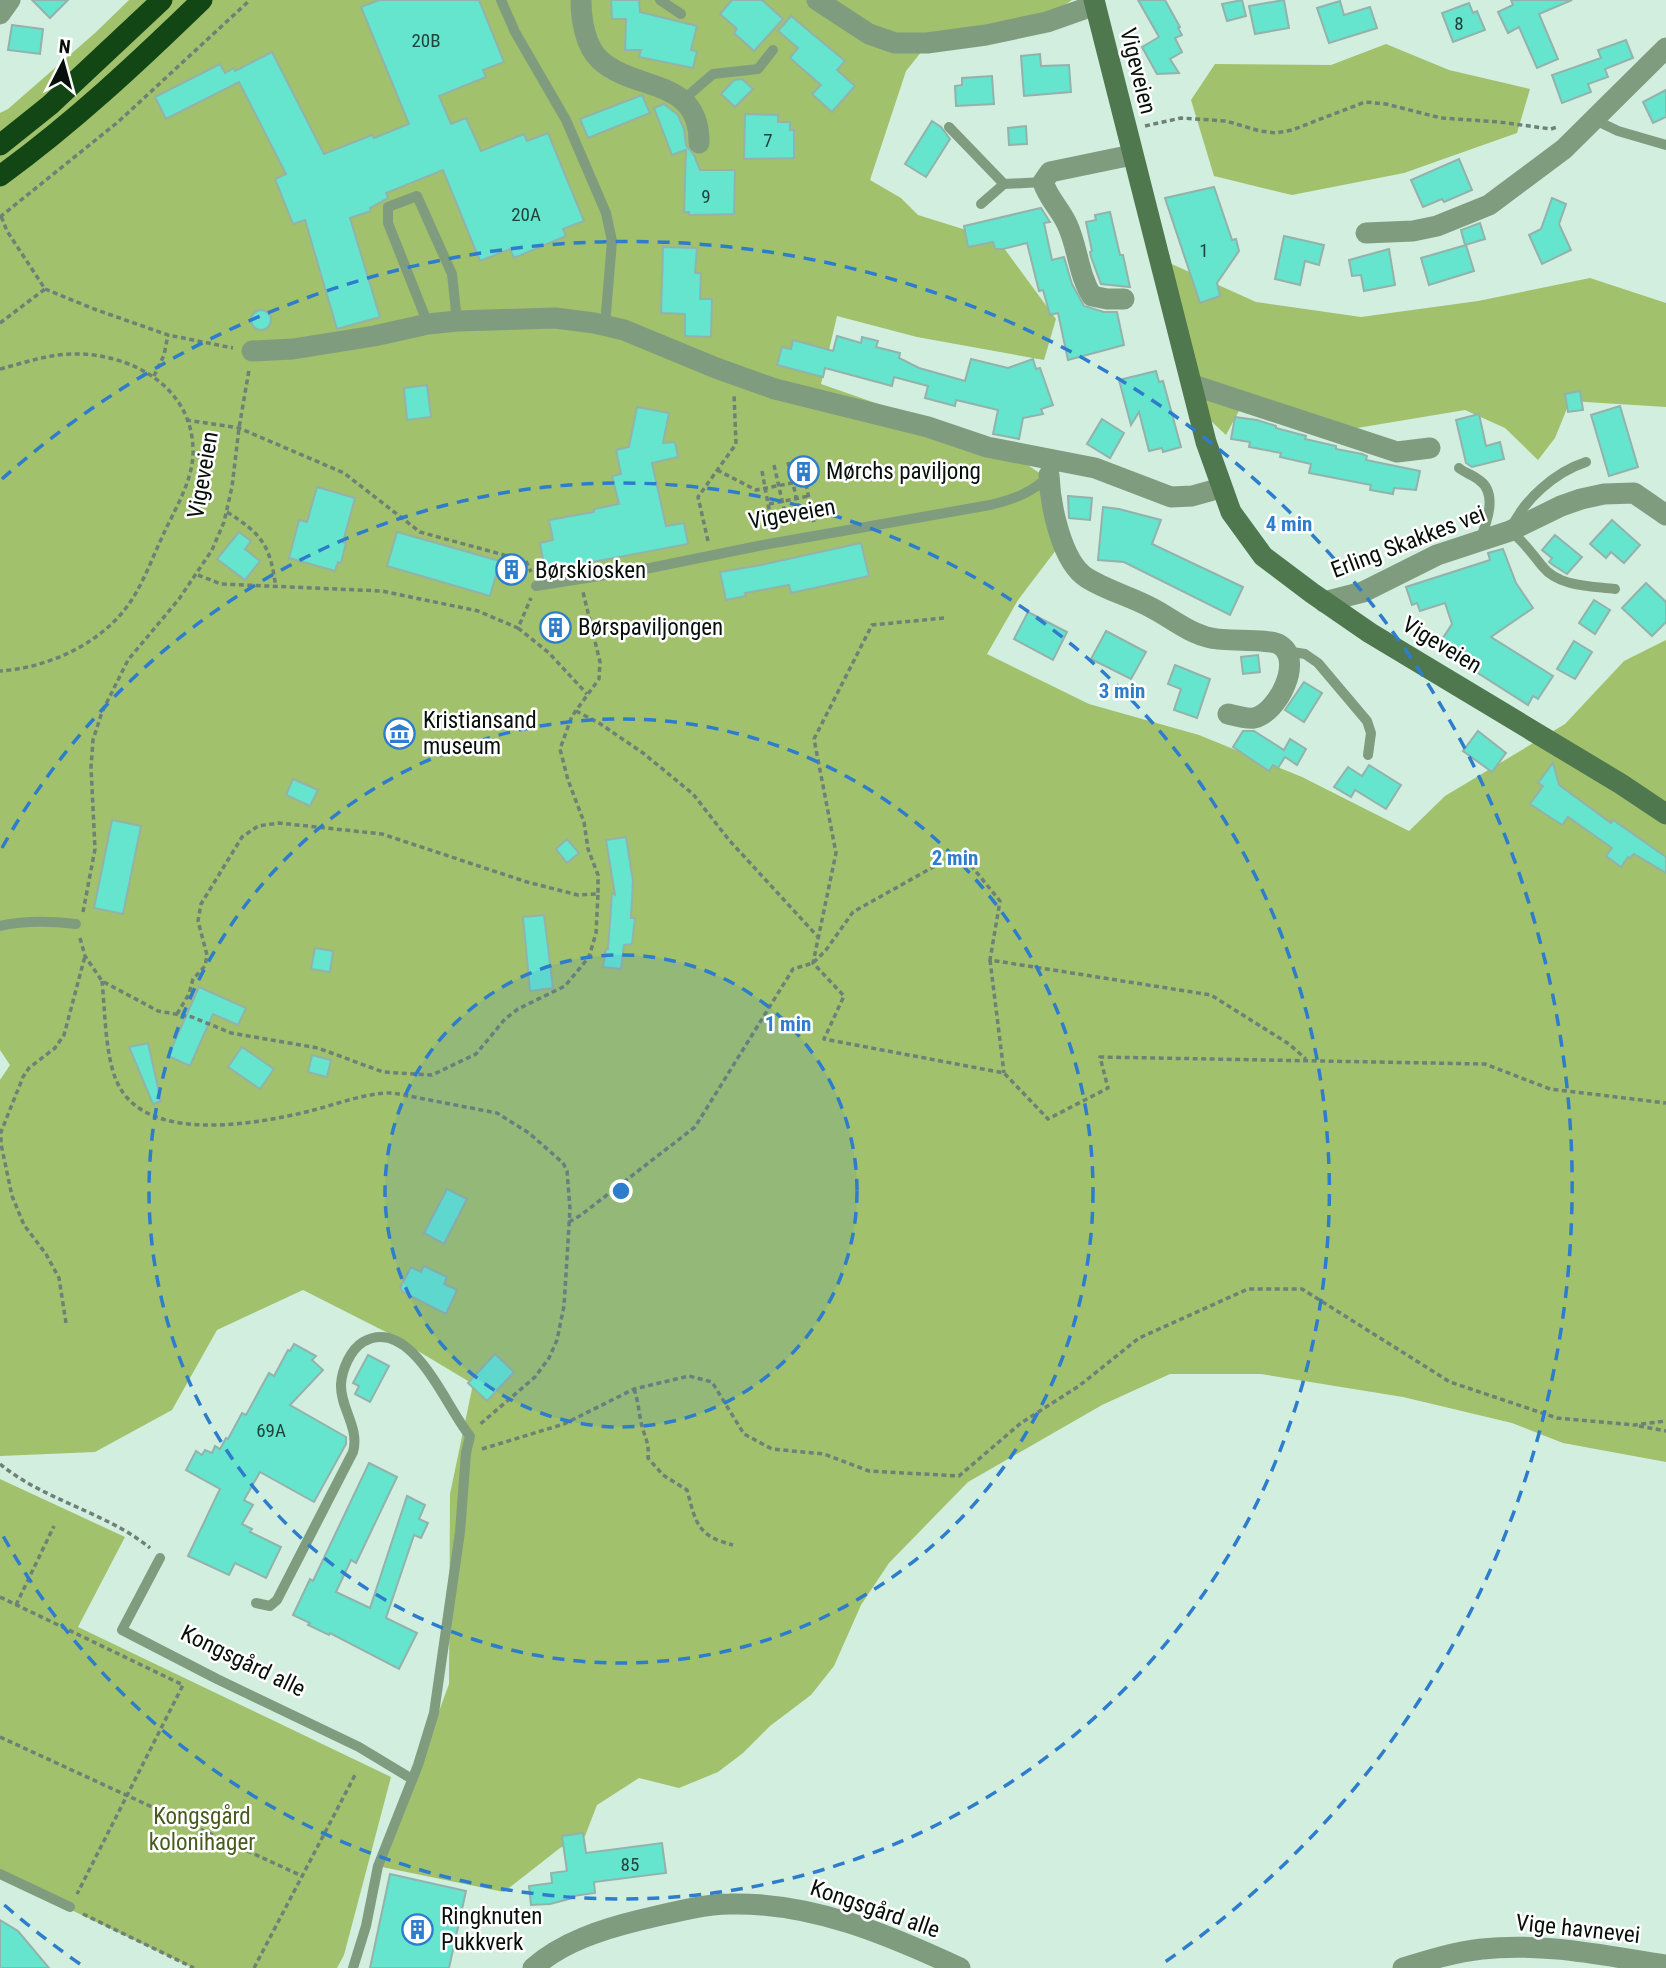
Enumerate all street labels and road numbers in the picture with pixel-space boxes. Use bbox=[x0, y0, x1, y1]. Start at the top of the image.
street label: Vigeveien bbox=[1114, 25, 1162, 117]
street label: Vigeveien bbox=[182, 429, 224, 521]
street label: Vigeveien bbox=[746, 493, 838, 535]
street label: Erling Skakkes vei bbox=[1327, 500, 1489, 584]
street label: Vigeveien bbox=[1397, 611, 1487, 679]
street label: Kongsgård alle bbox=[176, 1619, 310, 1703]
street label: Kongsgård alle bbox=[807, 1874, 943, 1944]
street label: Vige havnevei bbox=[1514, 1909, 1642, 1949]

